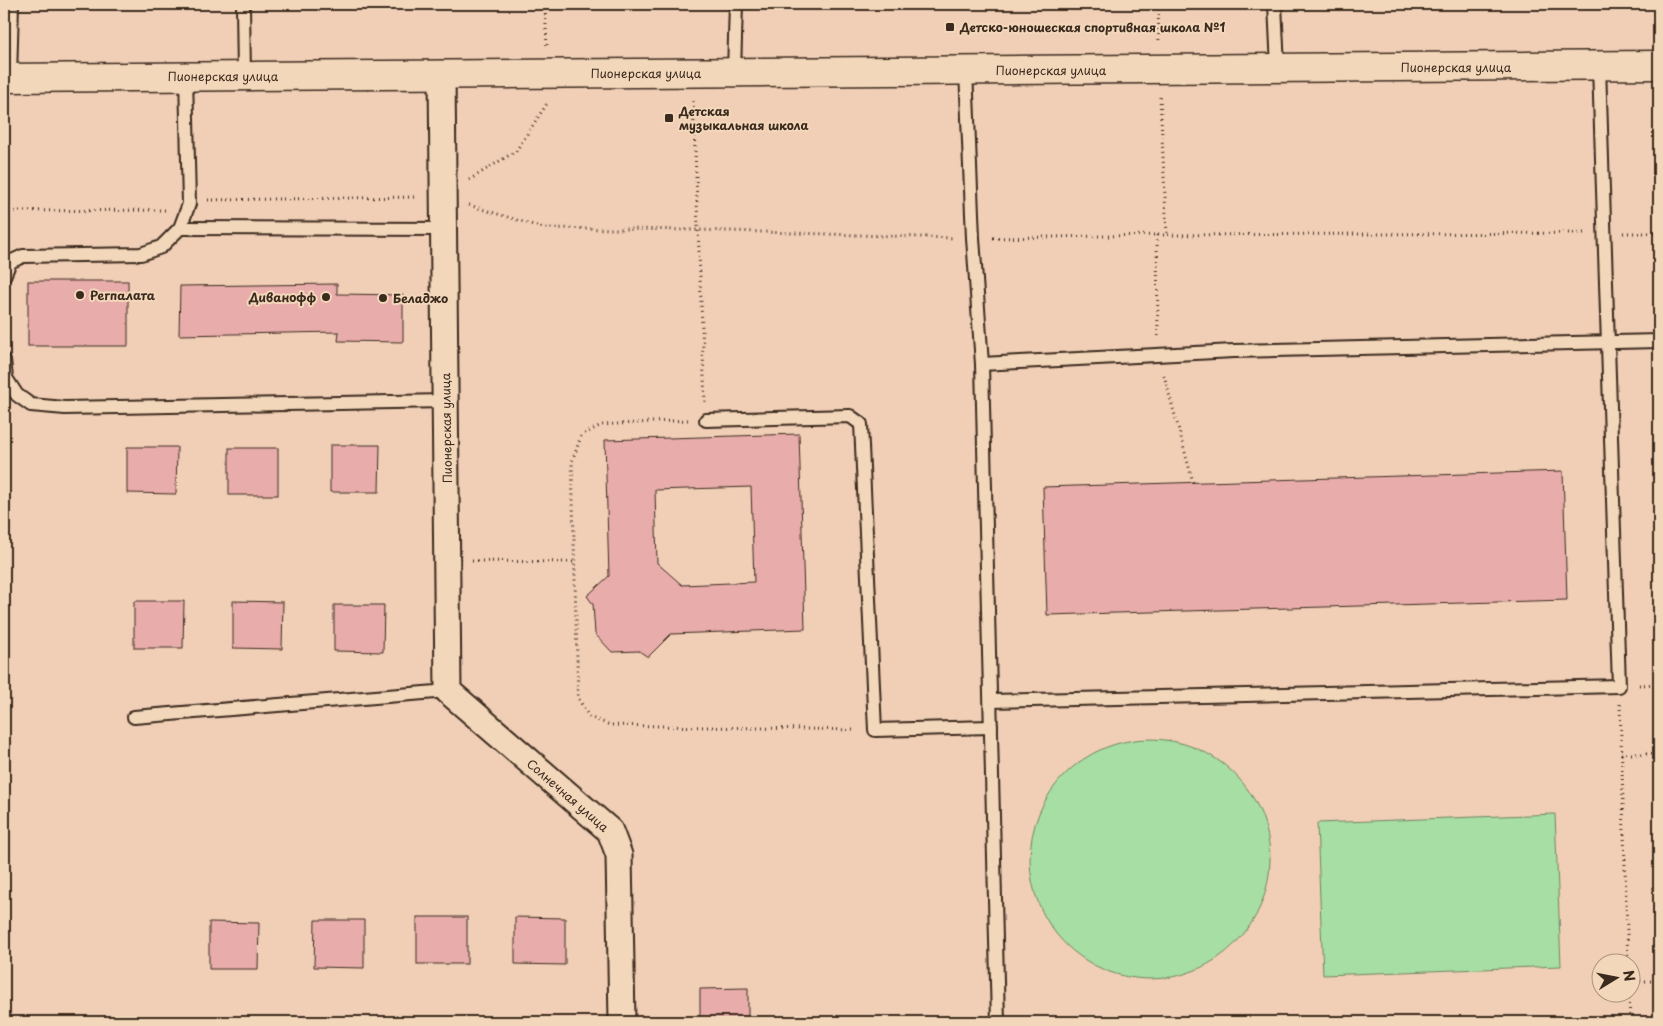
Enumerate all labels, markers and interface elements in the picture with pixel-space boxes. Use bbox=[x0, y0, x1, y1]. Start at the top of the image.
place label: Детско-юношеская спортивная школа №1 bbox=[959, 18, 1225, 36]
marker: Детско-юношеская спортивная школа №1 bbox=[944, 21, 956, 33]
street label: Пионерская улица bbox=[1401, 58, 1512, 76]
street label: Пионерская улица bbox=[996, 61, 1107, 79]
street label: Пионерская улица bbox=[591, 64, 702, 82]
street label: Пионерская улица bbox=[168, 67, 279, 85]
place label: Детская музыкальная школа bbox=[678, 102, 809, 134]
marker: Детская музыкальная школа bbox=[663, 112, 675, 124]
place label: Регпалата bbox=[90, 286, 156, 304]
place label: Диванофф bbox=[248, 288, 316, 306]
marker: Регпалата bbox=[74, 289, 86, 301]
place label: Беладжо bbox=[393, 289, 448, 307]
marker: Диванофф bbox=[320, 291, 332, 303]
marker: Беладжо bbox=[377, 292, 389, 304]
street label: Пионерская улица bbox=[436, 372, 456, 483]
street label: Солнечная улица bbox=[523, 754, 613, 836]
north arrow bbox=[1590, 954, 1640, 1004]
text: N bbox=[1618, 968, 1641, 983]

